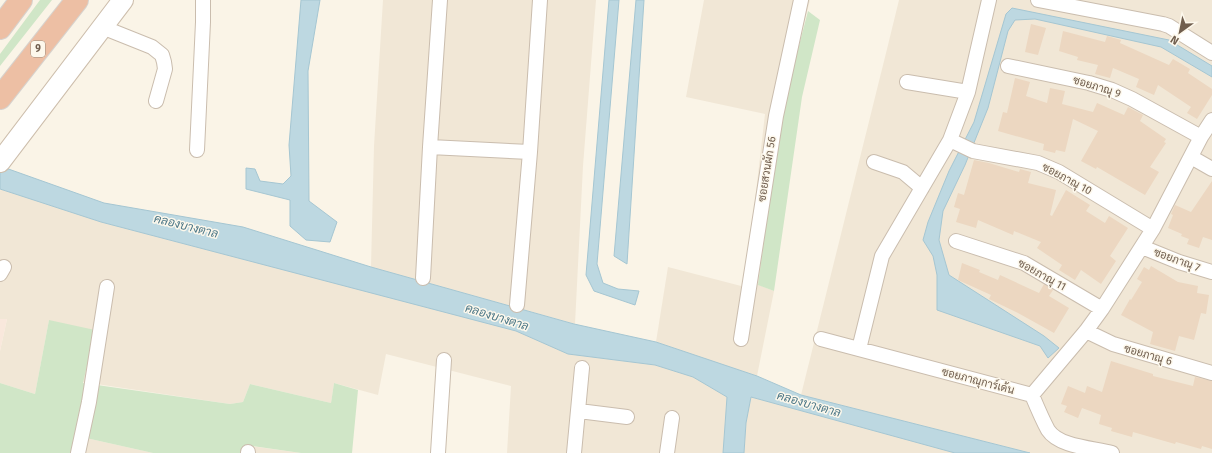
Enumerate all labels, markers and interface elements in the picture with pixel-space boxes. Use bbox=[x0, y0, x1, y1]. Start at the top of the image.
north arrow bbox=[1160, 12, 1200, 52]
text: N bbox=[1168, 33, 1181, 47]
road number: 9 bbox=[31, 41, 45, 57]
street label: ซอยภาณุ 9 bbox=[1071, 74, 1123, 102]
street label: ซอยสวนผัก 56 bbox=[754, 135, 779, 203]
street label: ซอยภาณุ 10 bbox=[1039, 160, 1094, 199]
water label: คลองบางตาล bbox=[152, 211, 220, 241]
street label: ซอยภาณุ 7 bbox=[1151, 246, 1202, 276]
street label: ซอยภาณุ 11 bbox=[1015, 256, 1068, 295]
water label: คลองบางตาล bbox=[464, 301, 531, 333]
street label: ซอยภาณุ 6 bbox=[1122, 342, 1174, 370]
street label: ซอยภาณุการ์เด้น bbox=[940, 363, 1016, 399]
water label: คลองบางตาล bbox=[775, 388, 843, 420]

